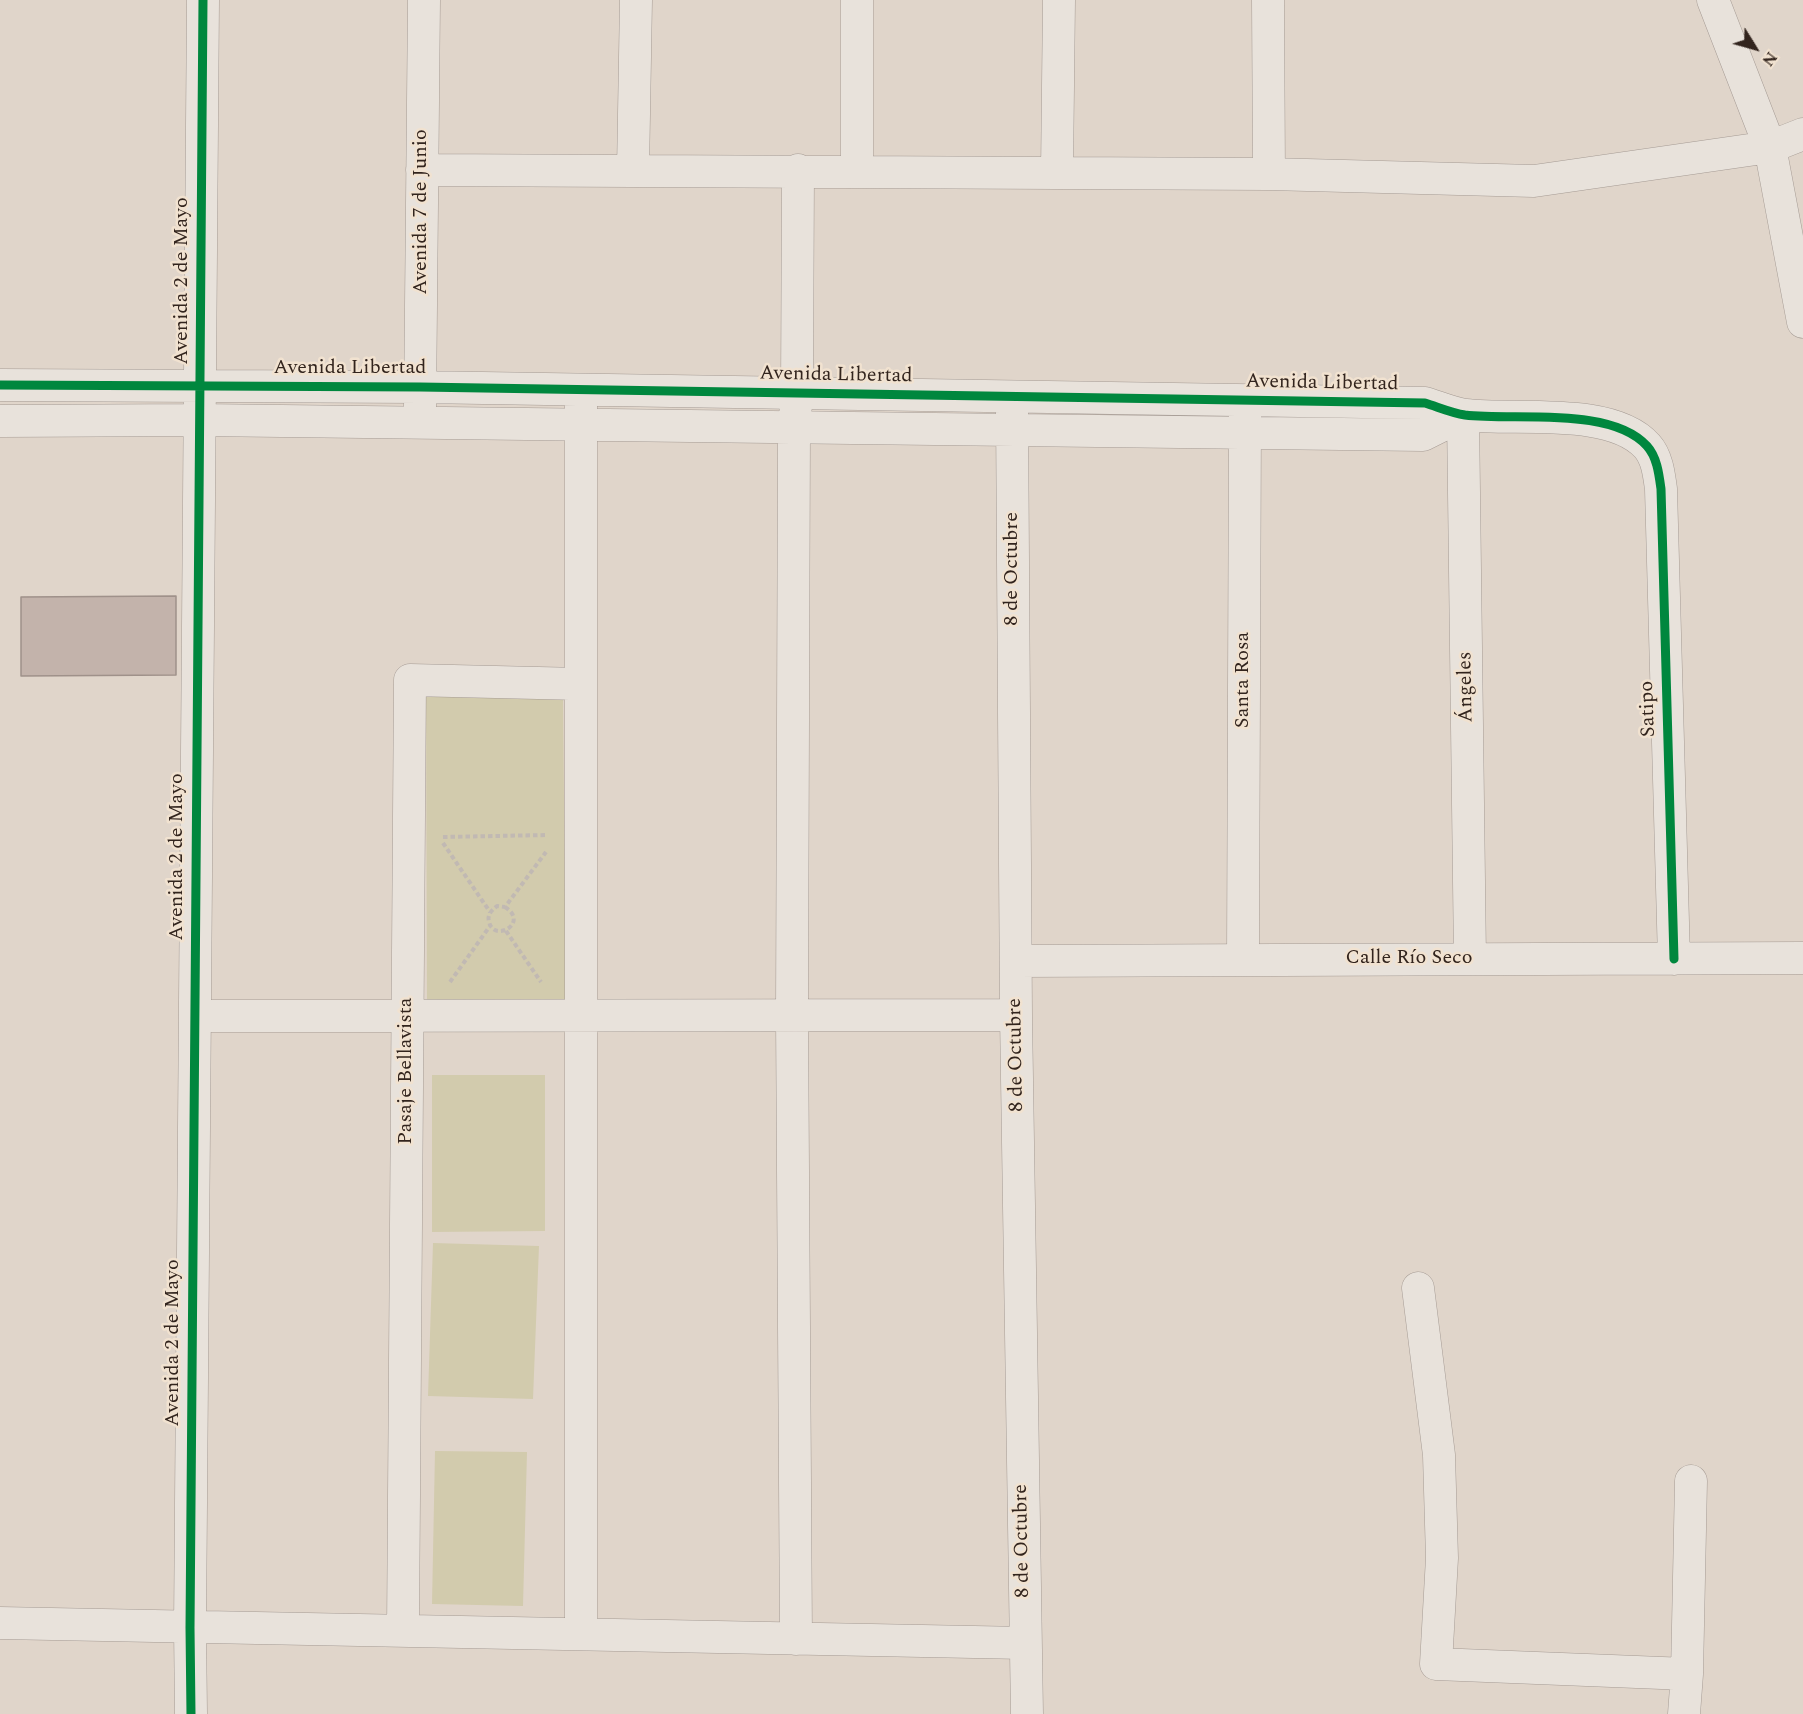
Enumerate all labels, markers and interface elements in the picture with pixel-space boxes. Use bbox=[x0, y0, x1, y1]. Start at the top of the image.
north arrow bbox=[1725, 18, 1785, 78]
text: N bbox=[1756, 46, 1783, 71]
street label: Avenida 7 de Junio bbox=[410, 129, 434, 295]
street label: Avenida 2 de Mayo bbox=[171, 197, 195, 365]
street label: Avenida Libertad bbox=[273, 357, 427, 381]
street label: Avenida Libertad bbox=[759, 363, 913, 389]
street label: Avenida Libertad bbox=[1245, 371, 1399, 397]
street label: 8 de Octubre bbox=[1001, 512, 1025, 626]
street label: Santa Rosa bbox=[1232, 632, 1256, 728]
street label: Ángeles bbox=[1454, 651, 1480, 723]
street label: Satipo bbox=[1636, 680, 1662, 738]
street label: Avenida 2 de Mayo bbox=[166, 773, 190, 941]
street label: Calle Río Seco bbox=[1346, 947, 1472, 971]
street label: Pasaje Bellavista bbox=[395, 997, 419, 1145]
street label: 8 de Octubre bbox=[1004, 998, 1030, 1112]
street label: Avenida 2 de Mayo bbox=[162, 1259, 186, 1427]
street label: 8 de Octubre bbox=[1010, 1484, 1036, 1598]

